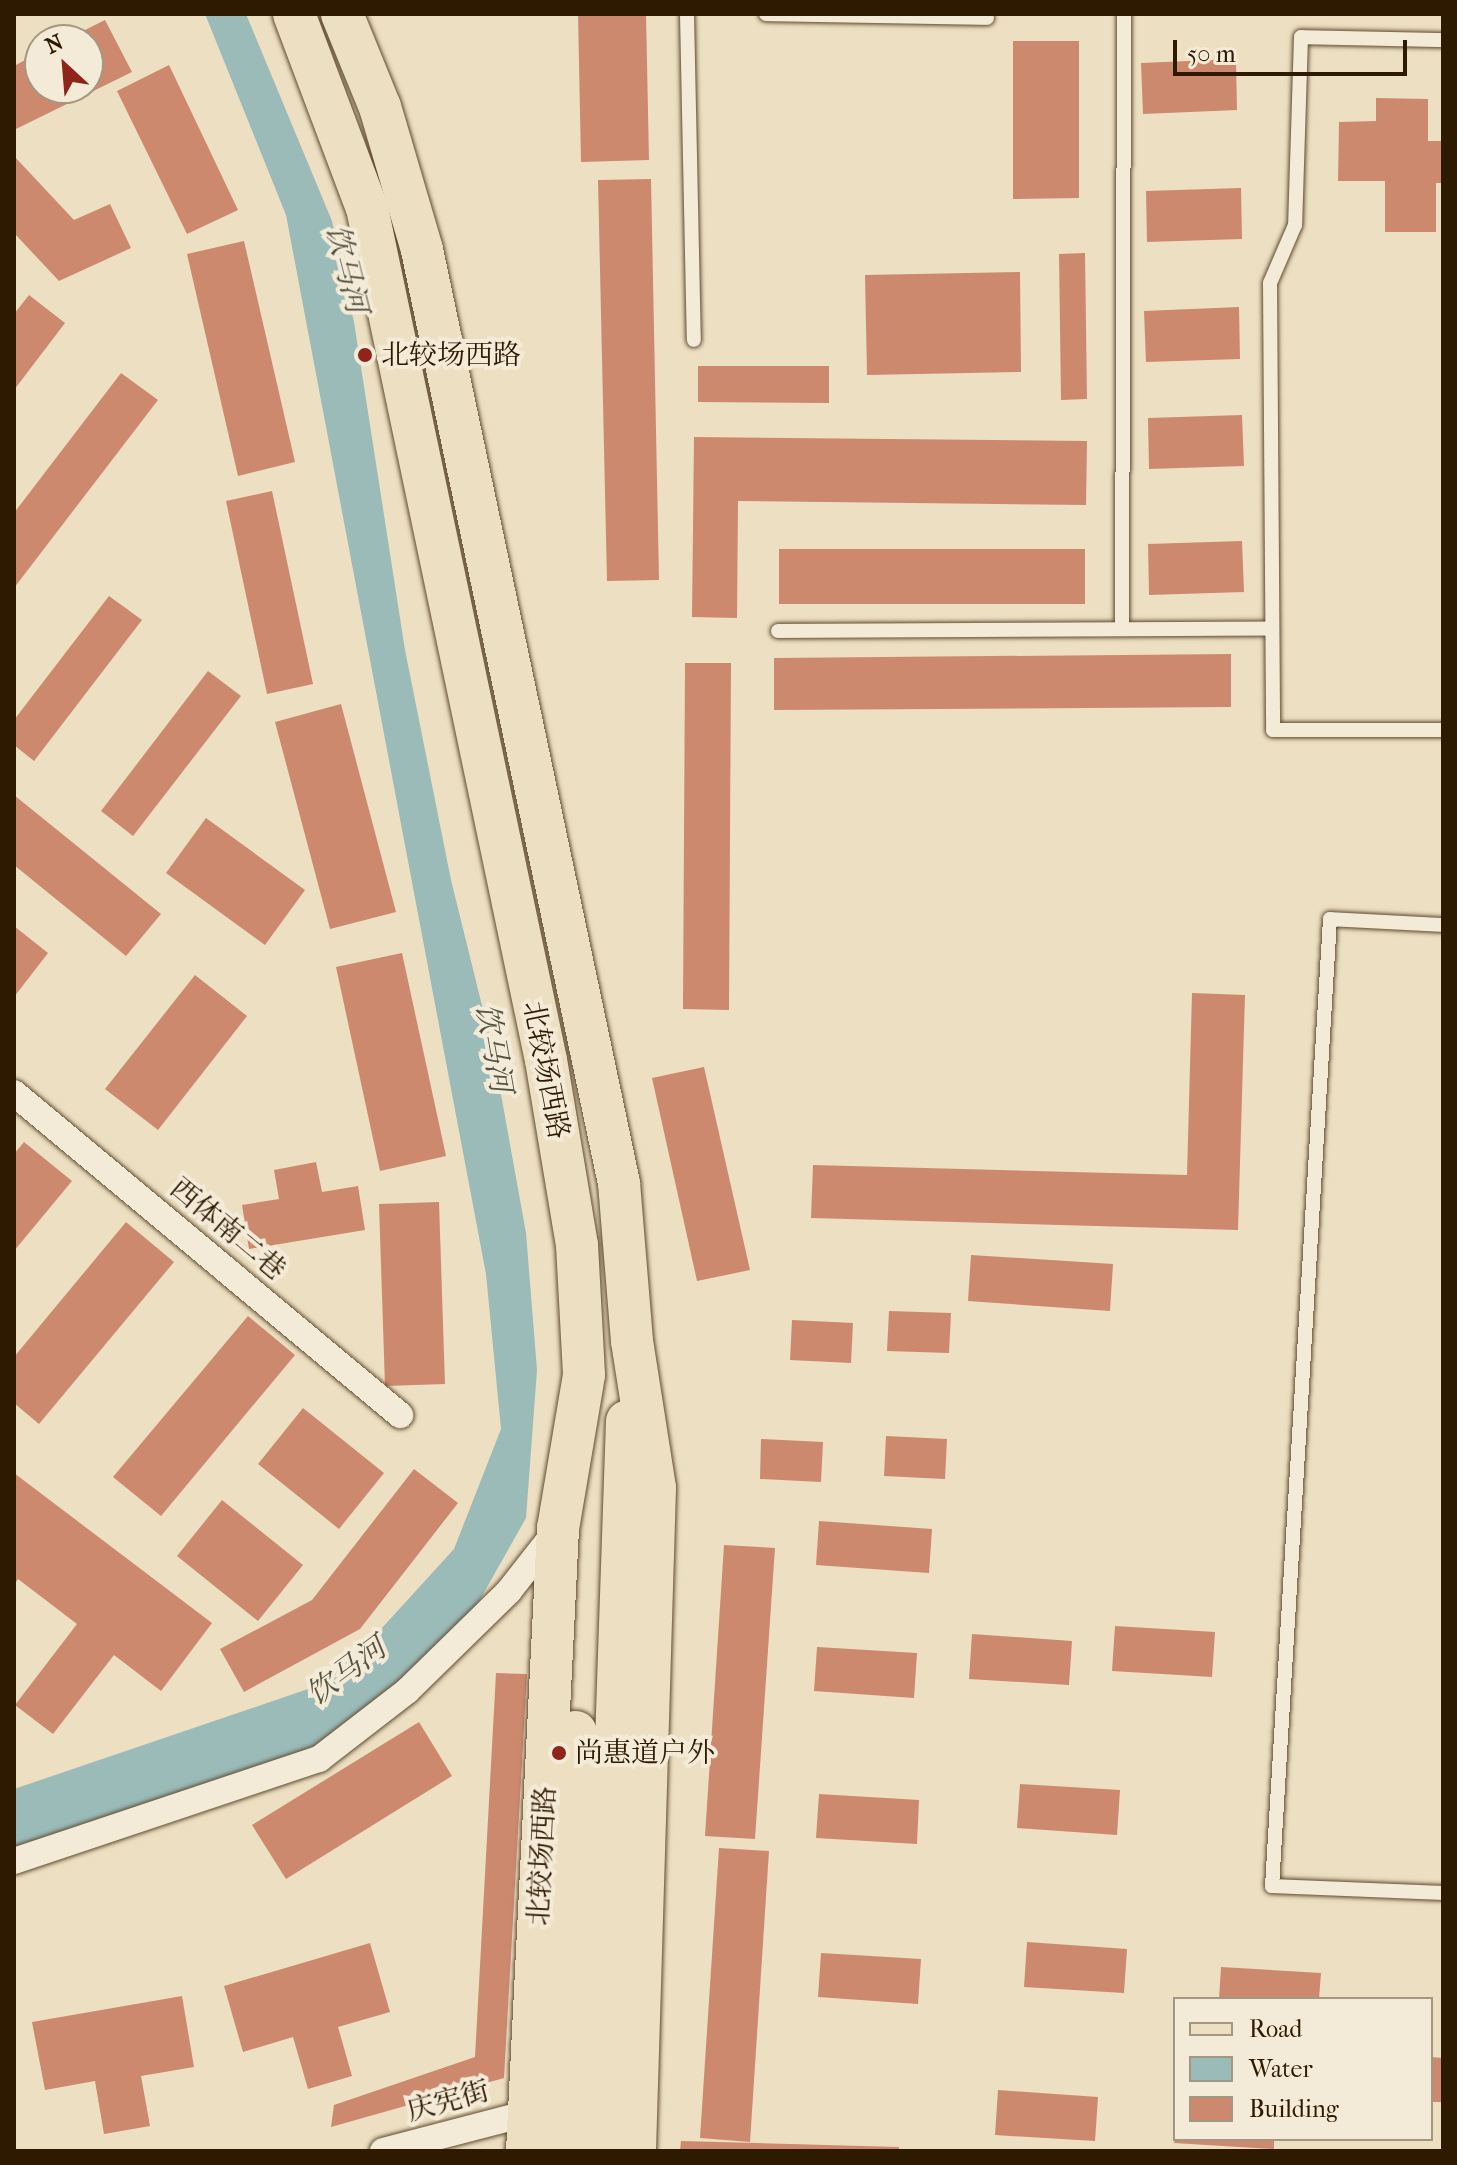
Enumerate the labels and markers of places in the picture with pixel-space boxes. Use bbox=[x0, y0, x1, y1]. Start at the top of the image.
place label: 北较场西路 bbox=[381, 338, 521, 372]
marker: 北较场西路 bbox=[356, 346, 374, 364]
place label: 尚惠道户外 bbox=[575, 1736, 715, 1770]
marker: 尚惠道户外 bbox=[550, 1744, 568, 1762]

